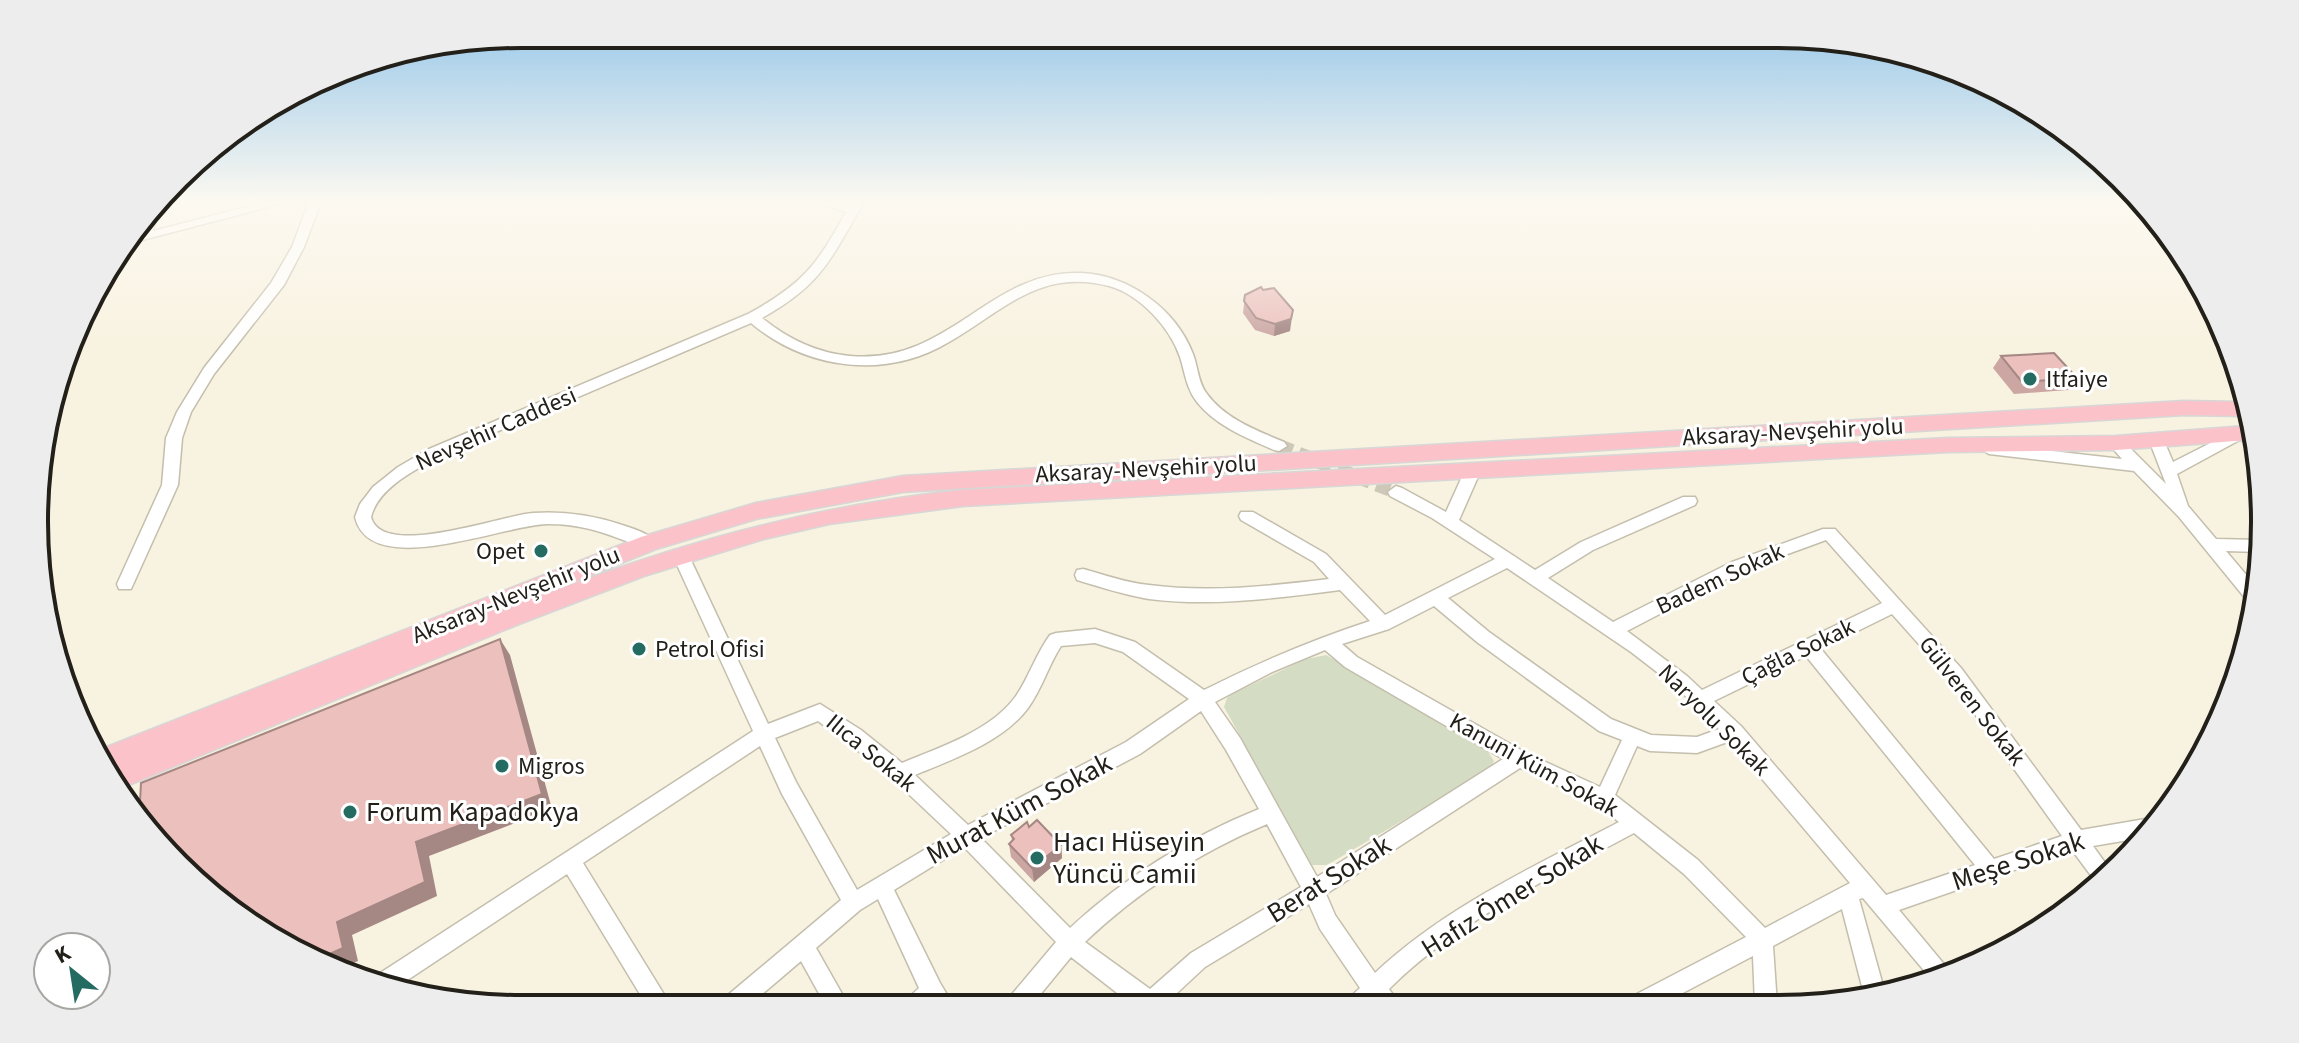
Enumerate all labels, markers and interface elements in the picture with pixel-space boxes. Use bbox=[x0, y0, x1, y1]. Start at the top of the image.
place label: Itfaiye bbox=[2046, 362, 2108, 397]
marker: Itfaiye bbox=[2021, 370, 2039, 388]
street label: Nevşehir Caddesi bbox=[410, 378, 582, 480]
street label: Aksaray-Nevşehir yolu bbox=[1681, 409, 1905, 455]
street label: Aksaray-Nevşehir yolu bbox=[1034, 446, 1258, 492]
place label: Opet bbox=[476, 534, 525, 569]
street label: Badem Sokak bbox=[1650, 534, 1790, 624]
street label: Aksaray-Nevşehir yolu bbox=[407, 537, 625, 653]
marker: Opet bbox=[532, 542, 550, 560]
street label: Çağla Sokak bbox=[1735, 609, 1861, 695]
street label: Gülveren Sokak bbox=[1910, 629, 2034, 773]
place label: Petrol Ofisi bbox=[655, 632, 765, 667]
marker: Petrol Ofisi bbox=[630, 640, 648, 658]
street label: Naryolu Sokak bbox=[1650, 656, 1778, 784]
street label: Kanuni Küm Sokak bbox=[1443, 704, 1625, 826]
street label: Ilıca Sokak bbox=[818, 706, 924, 800]
street label: Murat Küm Sokak bbox=[919, 743, 1119, 875]
place label: Migros bbox=[518, 749, 585, 784]
marker: Migros bbox=[493, 757, 511, 775]
place label: Forum Kapadokya bbox=[366, 792, 579, 832]
marker: Forum Kapadokya bbox=[341, 803, 359, 821]
street label: Meşe Sokak bbox=[1947, 821, 2090, 901]
place label: Hacı Hüseyin Yüncü Camii bbox=[1052, 822, 1205, 894]
street label: Hafız Ömer Sokak bbox=[1413, 824, 1611, 968]
street label: Berat Sokak bbox=[1259, 825, 1399, 933]
marker: Hacı Hüseyin Yüncü Camii bbox=[1028, 849, 1046, 867]
north arrow bbox=[32, 931, 112, 1011]
text: K bbox=[49, 937, 77, 972]

